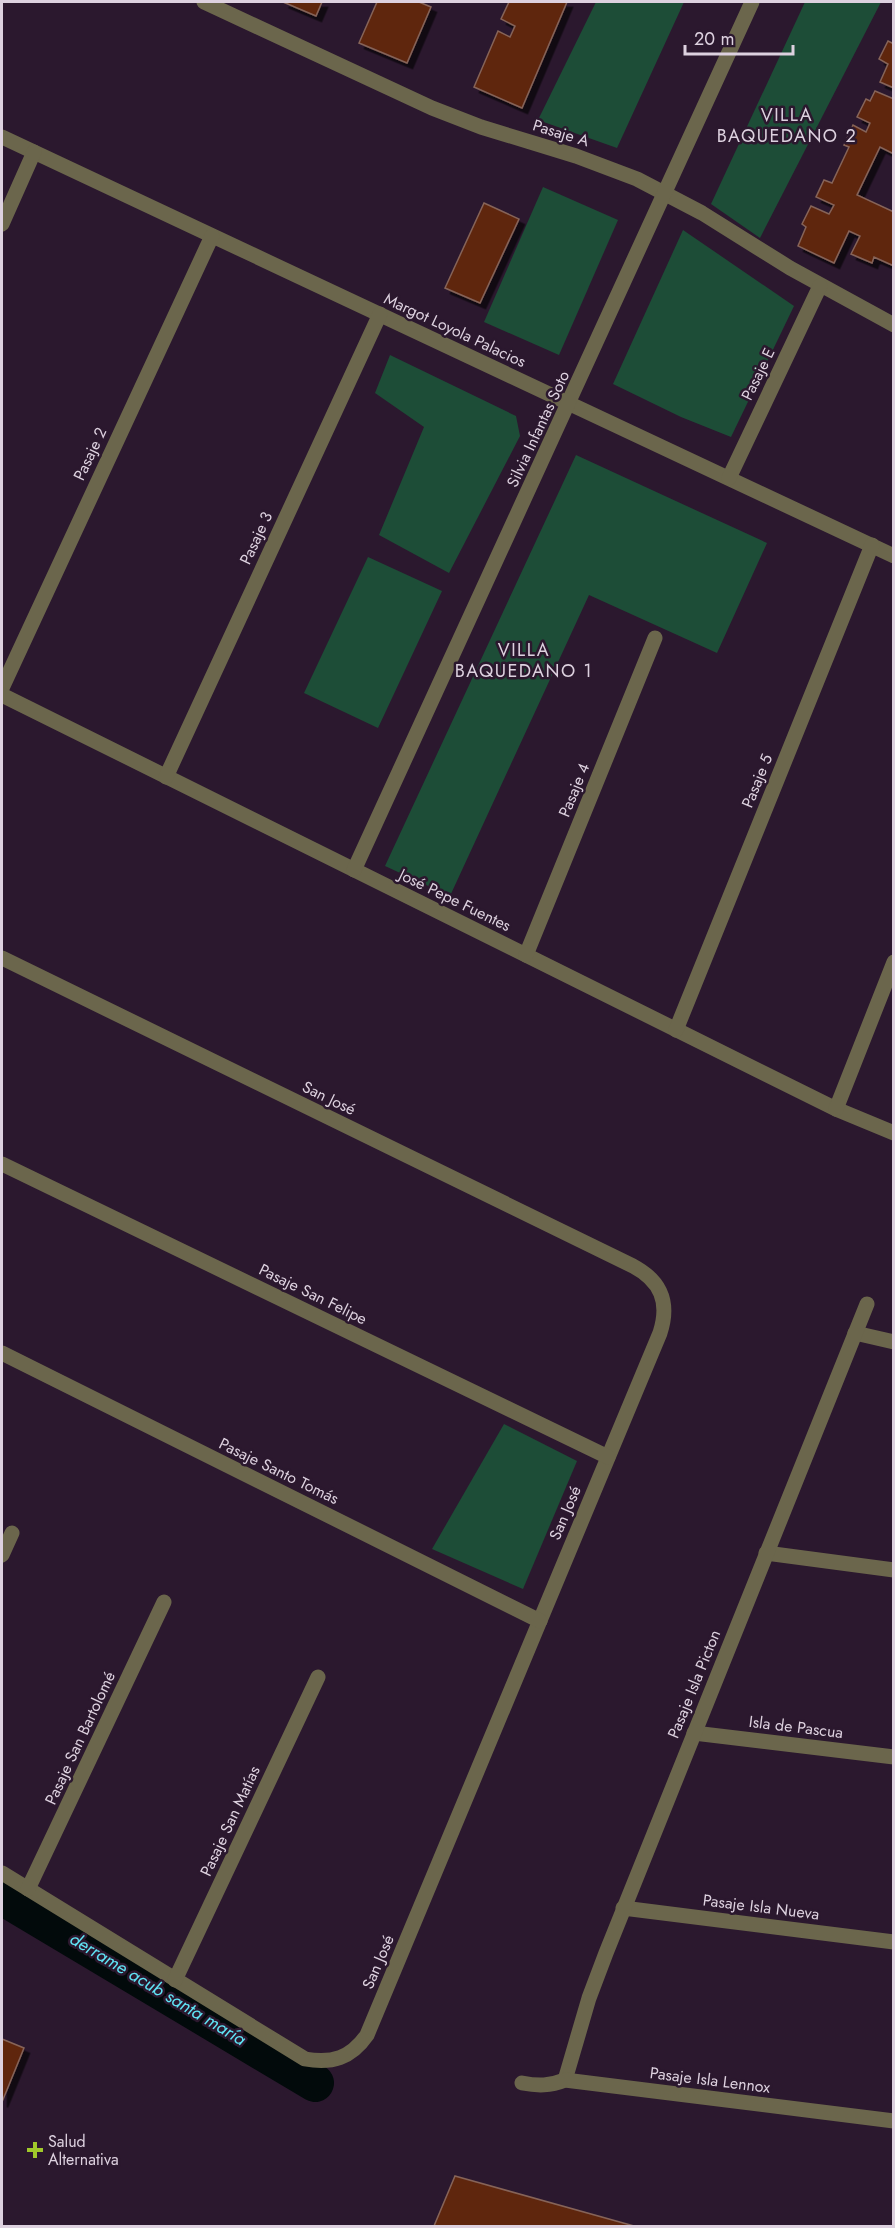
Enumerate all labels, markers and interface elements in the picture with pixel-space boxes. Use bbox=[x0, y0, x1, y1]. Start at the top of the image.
scale bar bbox=[685, 18, 793, 56]
text: 20 m bbox=[694, 26, 734, 52]
district label: VILLA BAQUEDANO 2 bbox=[717, 102, 857, 149]
street label: Pasaje A bbox=[530, 114, 592, 153]
street label: Margot Loyola Palacios bbox=[380, 287, 530, 373]
street label: Pasaje E bbox=[735, 344, 781, 404]
street label: Silvia Infantas Soto bbox=[501, 367, 575, 491]
street label: Pasaje 2 bbox=[68, 424, 112, 484]
street label: Pasaje 3 bbox=[234, 508, 278, 568]
district label: VILLA BAQUEDANO 1 bbox=[455, 637, 593, 684]
street label: Pasaje 5 bbox=[736, 751, 778, 811]
street label: Pasaje 4 bbox=[553, 759, 595, 821]
street label: José Pepe Fuentes bbox=[393, 862, 515, 937]
street label: San José bbox=[298, 1075, 360, 1121]
street label: Pasaje San Felipe bbox=[255, 1258, 371, 1330]
street label: Pasaje Santo Tomás bbox=[215, 1432, 343, 1510]
street label: San José bbox=[543, 1482, 587, 1544]
street label: Pasaje Isla Picton bbox=[662, 1626, 726, 1742]
street label: Pasaje San Bartolomé bbox=[39, 1668, 121, 1808]
street label: Isla de Pascua bbox=[748, 1710, 844, 1744]
street label: Pasaje San Matías bbox=[194, 1762, 266, 1880]
street label: Pasaje Isla Nueva bbox=[701, 1888, 821, 1926]
water label: derrame acub santa maría bbox=[65, 1926, 251, 2052]
street label: San José bbox=[356, 1931, 400, 1993]
street label: Pasaje Isla Lennox bbox=[648, 2061, 772, 2099]
place label: Salud Alternativa bbox=[48, 2130, 119, 2171]
marker: Salud Alternativa bbox=[26, 2141, 44, 2159]

